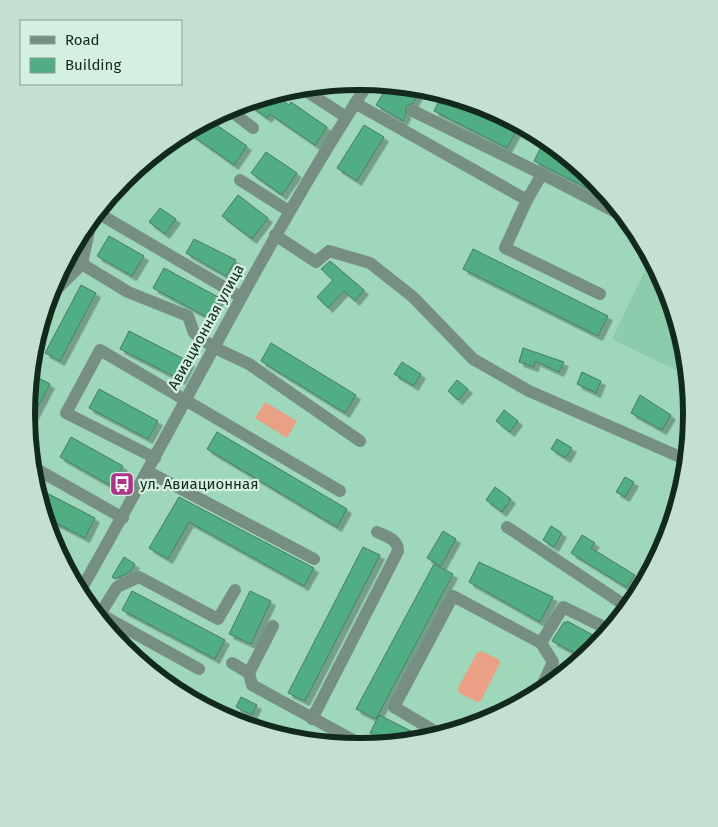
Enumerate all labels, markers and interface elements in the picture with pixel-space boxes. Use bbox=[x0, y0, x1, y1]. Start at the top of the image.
legend bbox=[20, 20, 182, 85]
text: Road bbox=[65, 31, 100, 49]
text: Building bbox=[65, 56, 121, 74]
street label: Авиационная улица bbox=[164, 261, 248, 393]
bus stop icon: ул. Авиационная bbox=[109, 471, 135, 497]
place label: ул. Авиационная bbox=[140, 475, 258, 493]

